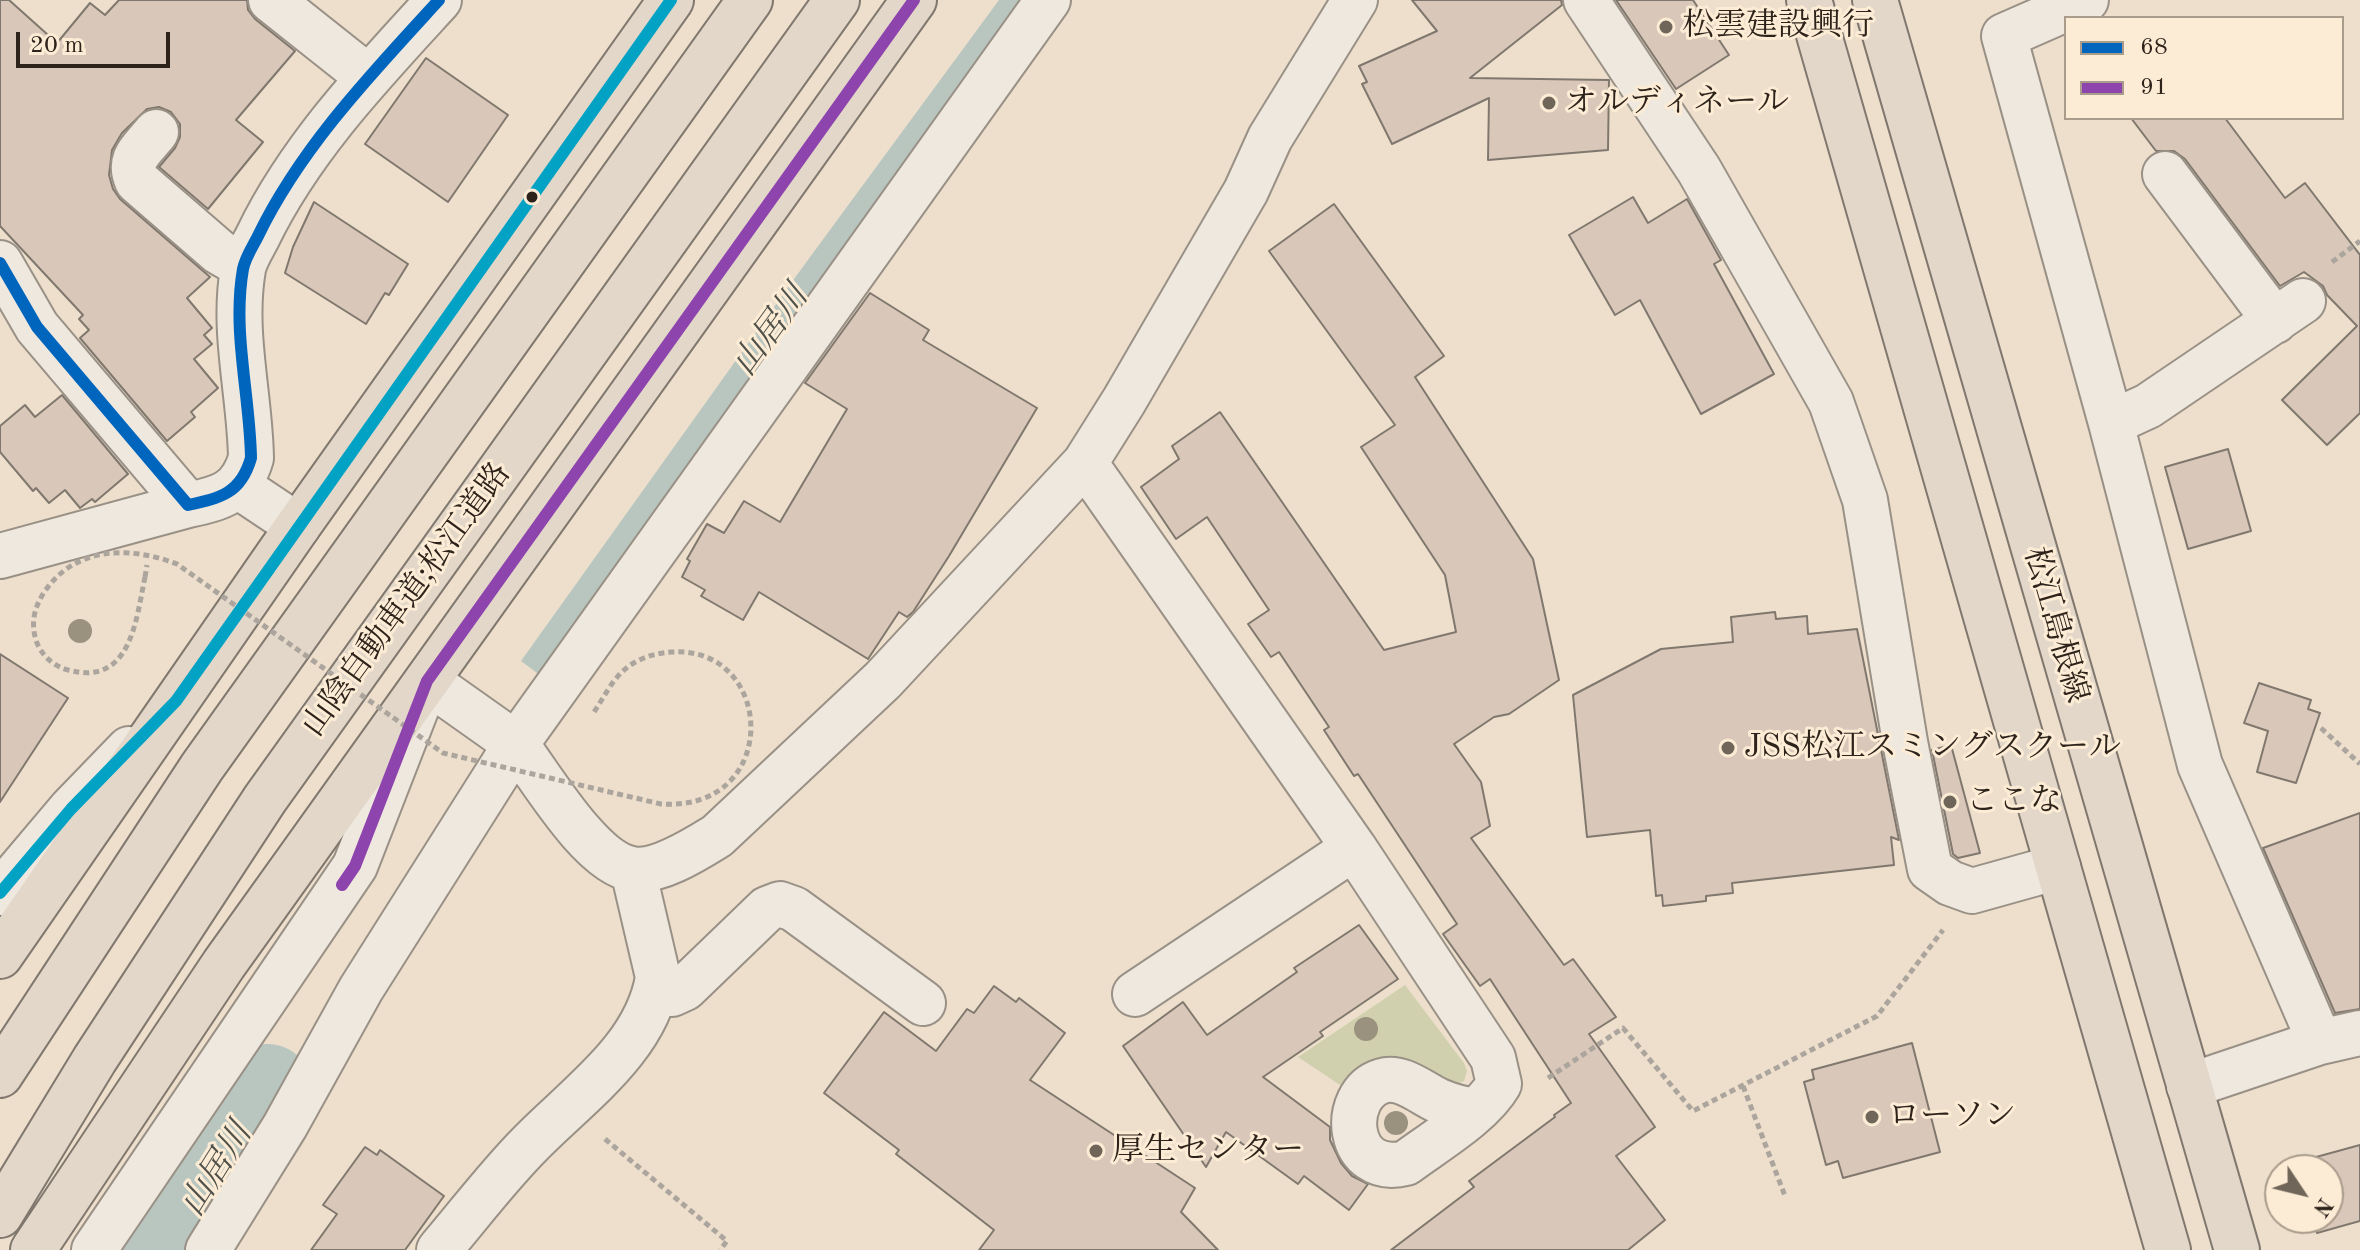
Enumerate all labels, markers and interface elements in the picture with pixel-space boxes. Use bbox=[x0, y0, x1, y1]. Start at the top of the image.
place label: 松雲建設興行 bbox=[1682, 8, 1874, 46]
scale bar bbox=[20, 16, 174, 66]
legend bbox=[2064, 16, 2344, 120]
marker: 松雲建設興行 bbox=[1657, 18, 1675, 36]
text: 20 m bbox=[30, 34, 84, 58]
text: 68 bbox=[2140, 36, 2168, 60]
text: 91 bbox=[2140, 76, 2168, 100]
place label: オルディネール bbox=[1565, 84, 1789, 122]
marker: オルディネール bbox=[1540, 94, 1558, 112]
unlabelled marker bbox=[524, 189, 540, 205]
water label: 山居川 bbox=[725, 278, 817, 384]
street label: 山陰自動車道;松江道路 bbox=[295, 456, 519, 744]
street label: 松江島根線 bbox=[2014, 543, 2096, 707]
place label: JSS松江スミングスクール bbox=[1744, 729, 2121, 767]
marker: JSS松江スミングスクール bbox=[1719, 739, 1737, 757]
place label: ここな bbox=[1966, 783, 2062, 821]
marker: ここな bbox=[1941, 793, 1959, 811]
place label: ローソン bbox=[1888, 1098, 2016, 1136]
marker: ローソン bbox=[1863, 1108, 1881, 1126]
water label: 山居川 bbox=[173, 1116, 261, 1224]
place label: 厚生センター bbox=[1112, 1132, 1304, 1170]
marker: 厚生センター bbox=[1087, 1142, 1105, 1160]
north arrow bbox=[2264, 1154, 2344, 1234]
text: N bbox=[2308, 1193, 2336, 1220]

